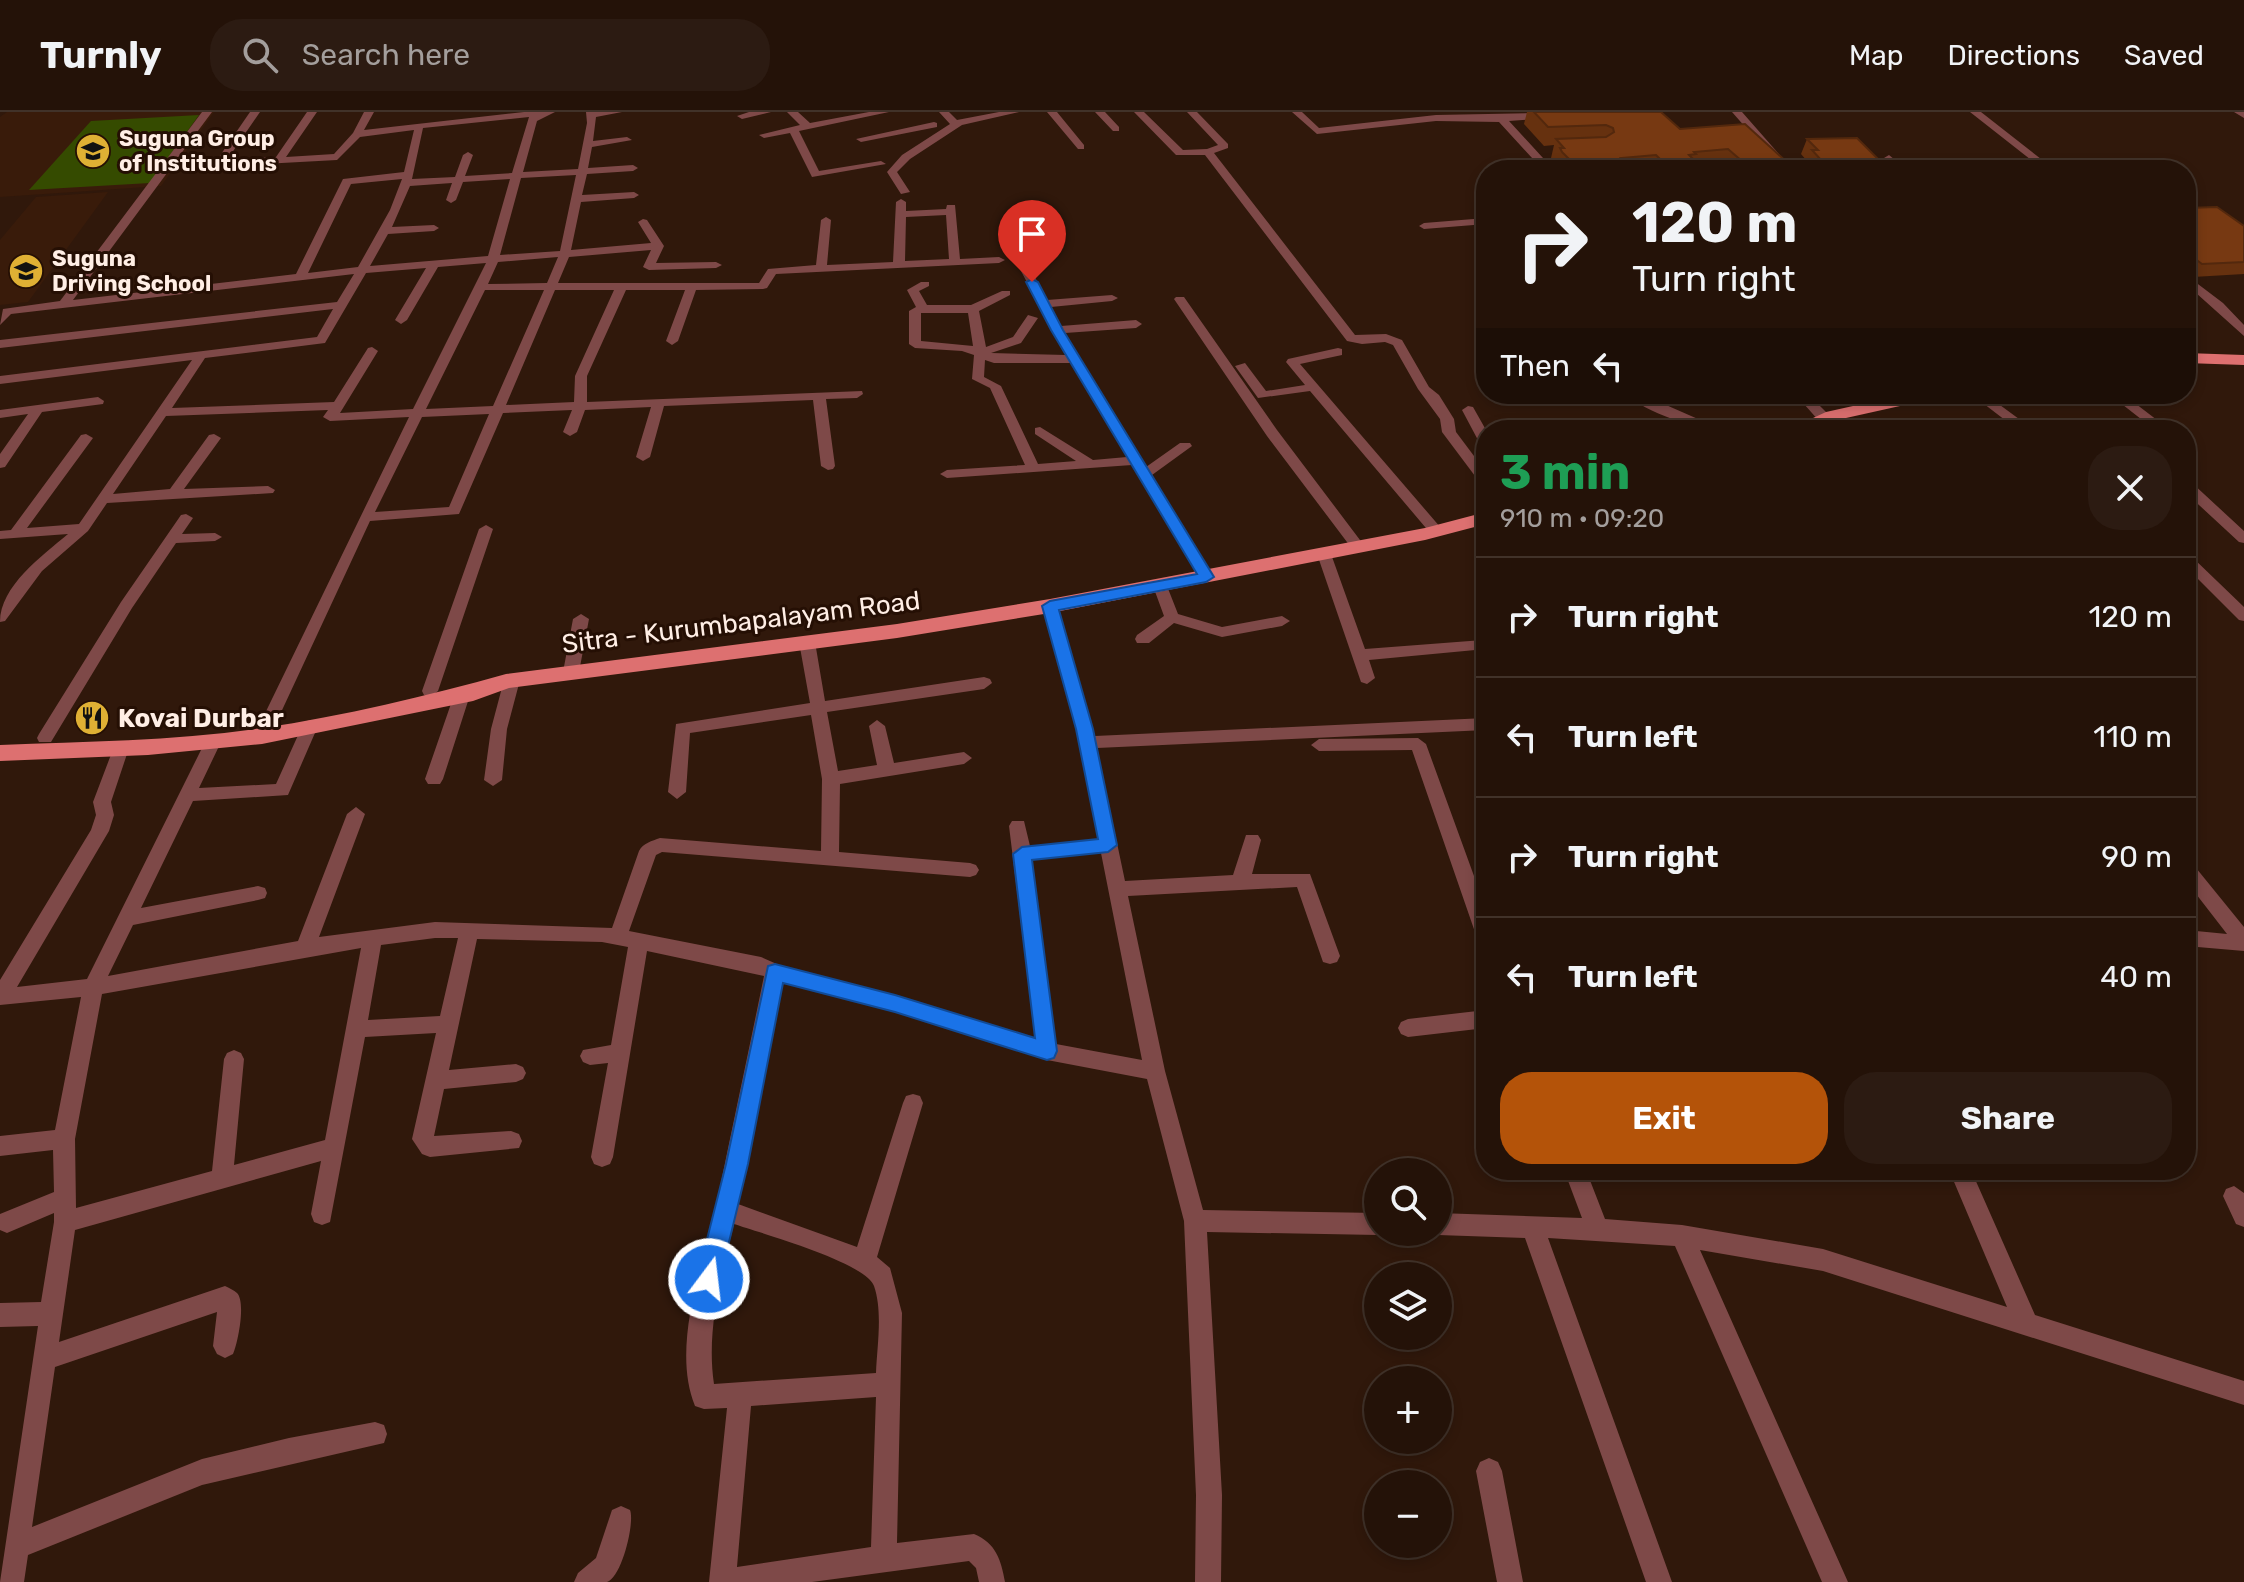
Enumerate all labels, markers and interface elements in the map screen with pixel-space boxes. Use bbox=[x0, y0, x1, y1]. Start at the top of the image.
search box bbox=[210, 19, 770, 91]
text: Turnly bbox=[40, 32, 162, 78]
icon: search bbox=[238, 33, 282, 77]
text: Search here bbox=[302, 37, 470, 73]
text: Map bbox=[1849, 39, 1903, 72]
text: Directions bbox=[1947, 39, 2080, 72]
text: Saved bbox=[2124, 39, 2204, 72]
place label: Suguna Group of Institutions bbox=[119, 125, 277, 177]
school or university icon: Suguna Group of Institutions bbox=[74, 132, 112, 170]
text: 120 m bbox=[1632, 190, 1798, 256]
icon: right bbox=[1500, 192, 1604, 296]
pin bbox=[998, 200, 1066, 282]
icon: arrive bbox=[1010, 212, 1054, 256]
place label: Suguna Driving School bbox=[52, 245, 211, 297]
school or university icon: Suguna Driving School bbox=[7, 252, 45, 290]
text: Turn right bbox=[1632, 257, 1796, 300]
icon: left bbox=[1586, 344, 1630, 388]
text: Then bbox=[1500, 348, 1570, 384]
text: 3 min bbox=[1500, 444, 1630, 501]
button: close bbox=[2088, 446, 2172, 530]
text: 910 m · 09:20 bbox=[1500, 503, 1664, 534]
street label: Sitra - Kurumbapalayam Road bbox=[560, 585, 922, 660]
icon: right bbox=[1500, 595, 1544, 639]
text: Turn right bbox=[1568, 599, 1719, 635]
text: 120 m bbox=[2088, 599, 2172, 635]
restaurant icon: Kovai Durbar bbox=[73, 699, 111, 737]
place label: Kovai Durbar bbox=[118, 703, 284, 734]
icon: left bbox=[1500, 715, 1544, 759]
text: Turn left bbox=[1568, 719, 1698, 755]
text: 110 m bbox=[2093, 719, 2172, 755]
icon: right bbox=[1500, 835, 1544, 879]
text: Turn right bbox=[1568, 839, 1719, 875]
text: 90 m bbox=[2101, 839, 2172, 875]
icon: left bbox=[1500, 955, 1544, 999]
text: Turn left bbox=[1568, 959, 1698, 995]
text: 40 m bbox=[2100, 959, 2172, 995]
button: Exit bbox=[1500, 1072, 1828, 1164]
button: Share bbox=[1844, 1072, 2172, 1164]
map controls bbox=[1364, 1158, 1452, 1558]
button: search bbox=[1364, 1158, 1452, 1246]
position arrow bbox=[667, 1237, 751, 1321]
button: layers bbox=[1364, 1262, 1452, 1350]
button: + bbox=[1364, 1366, 1452, 1454]
button: − bbox=[1364, 1470, 1452, 1558]

